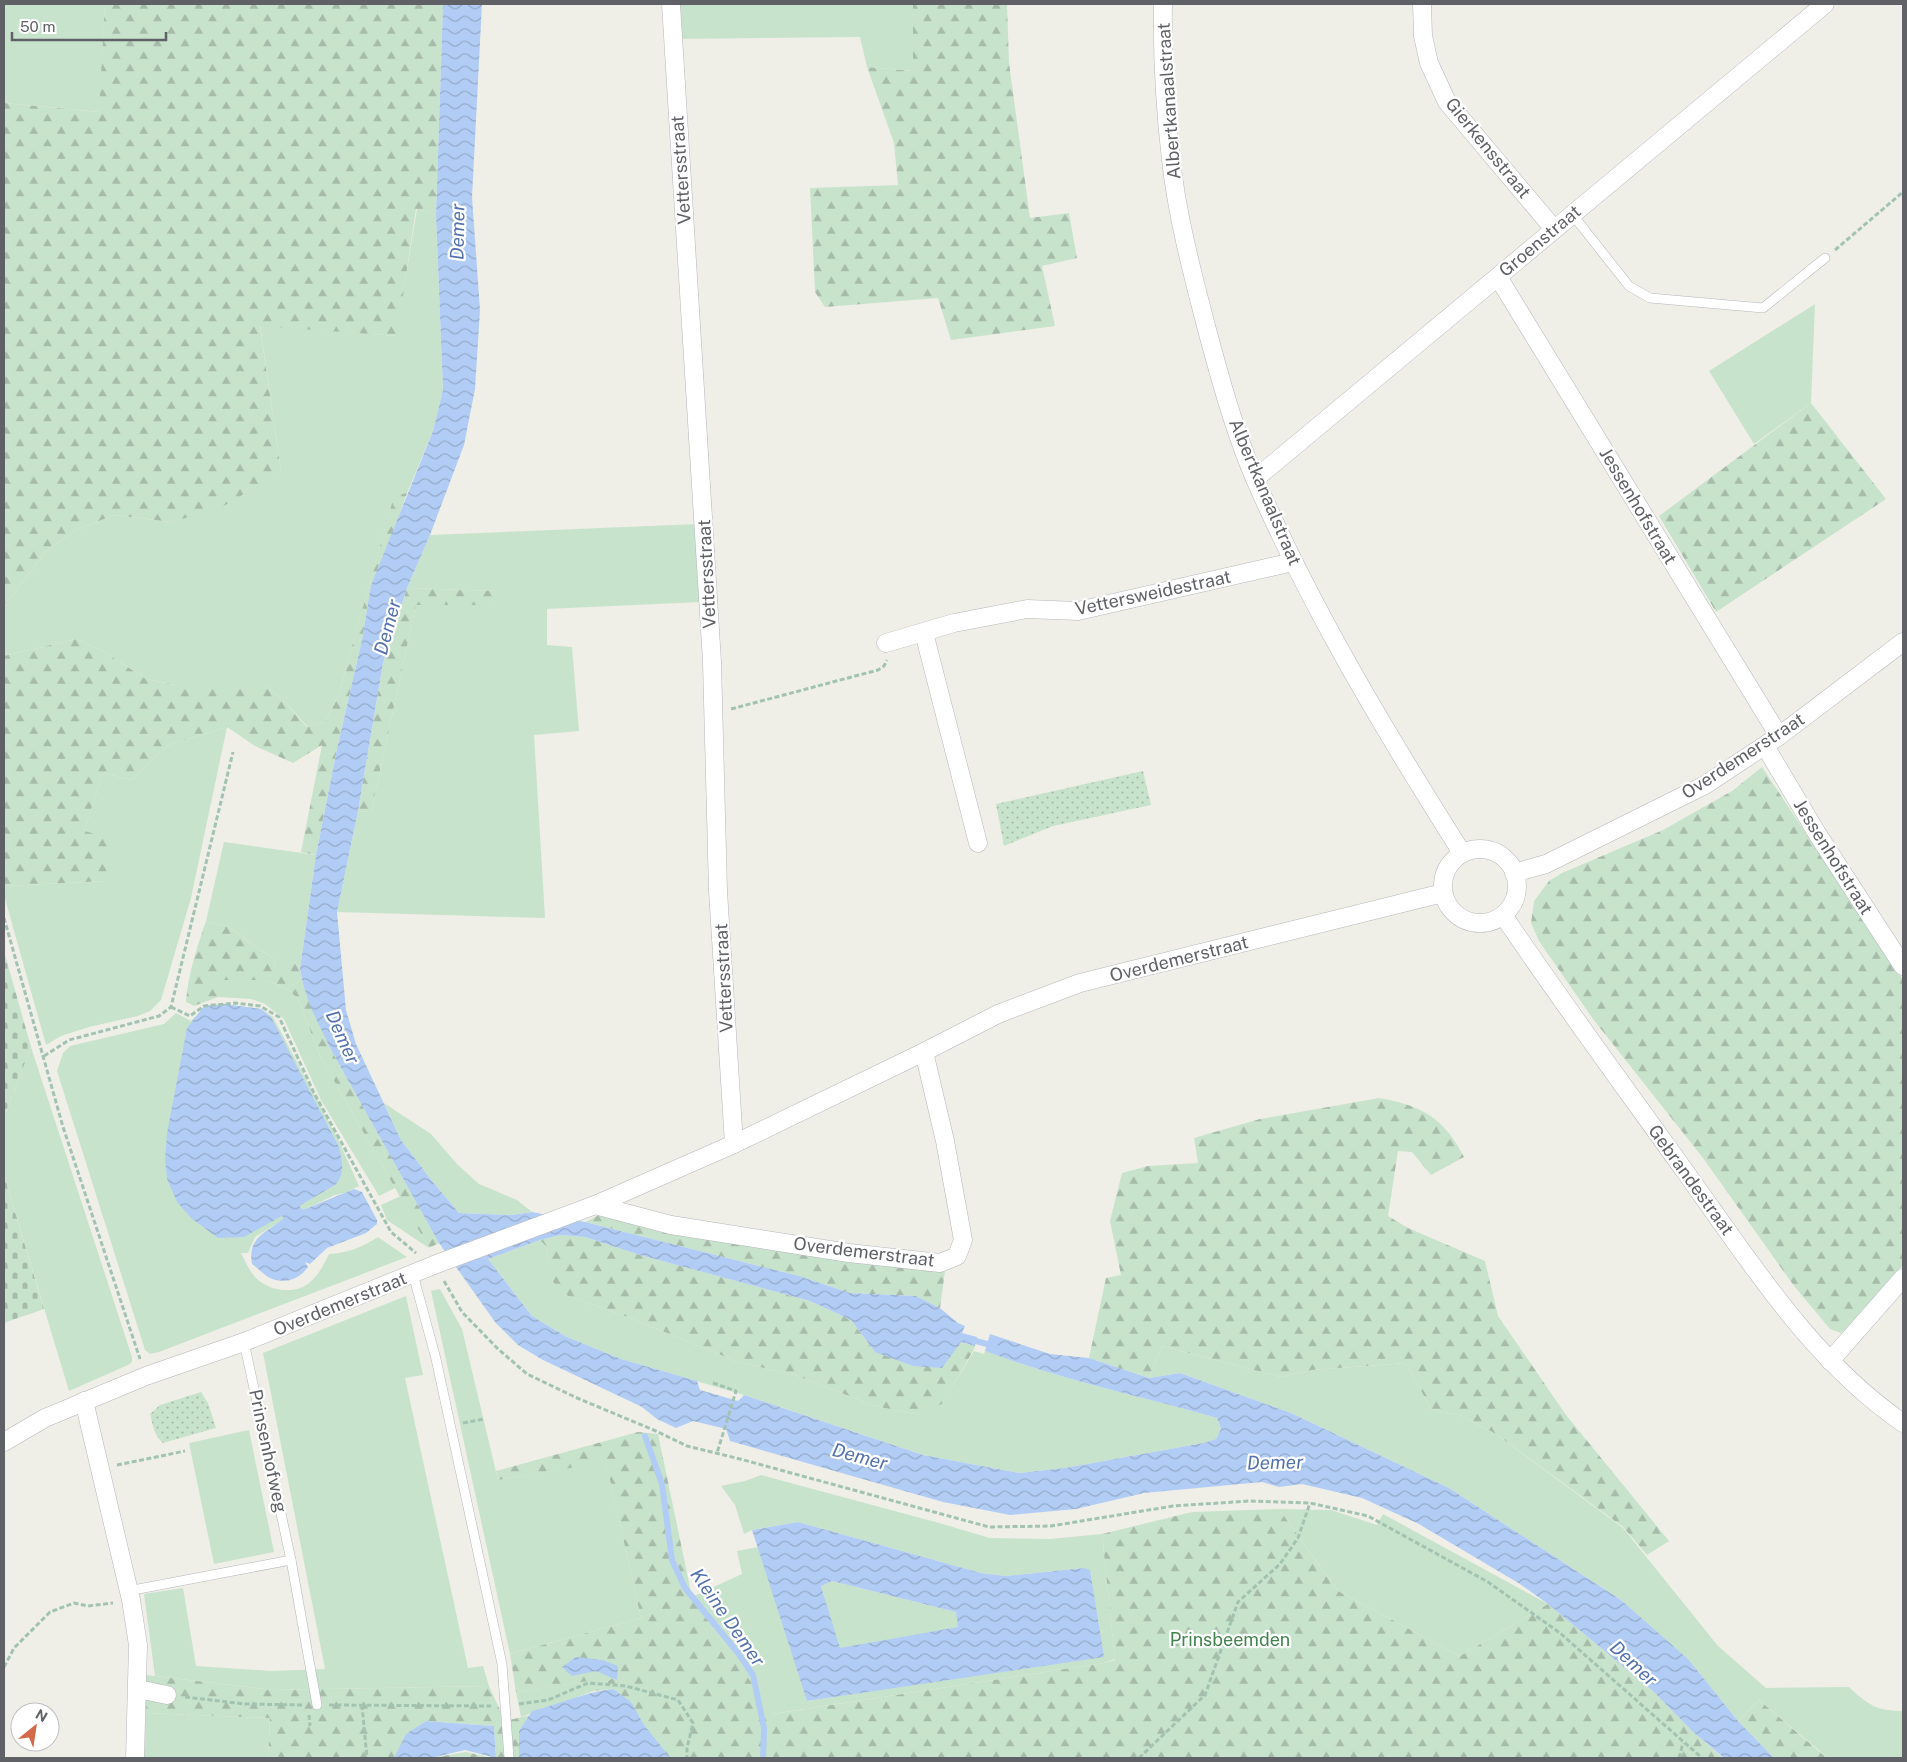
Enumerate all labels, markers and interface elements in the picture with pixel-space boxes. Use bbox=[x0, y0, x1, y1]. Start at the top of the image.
scale bar bbox=[12, 10, 166, 42]
text: 50 m bbox=[20, 18, 55, 35]
street label: Albertkanaalstraat bbox=[1153, 22, 1184, 180]
street label: Gierkensstraat bbox=[1441, 93, 1535, 202]
street label: Vettersstraat bbox=[666, 115, 695, 225]
street label: Groenstraat bbox=[1495, 200, 1585, 281]
water label: Demer bbox=[446, 203, 469, 260]
street label: Albertkanaalstraat bbox=[1225, 415, 1306, 568]
street label: Jessenhofstraat bbox=[1595, 444, 1681, 568]
street label: Vettersstraat bbox=[693, 519, 720, 629]
street label: Vettersweidestraat bbox=[1073, 566, 1233, 619]
water label: Demer bbox=[369, 596, 405, 657]
street label: Overdemerstraat bbox=[1677, 708, 1808, 803]
street label: Jessenhofstraat bbox=[1789, 795, 1877, 918]
street label: Vettersstraat bbox=[710, 923, 737, 1033]
street label: Overdemerstraat bbox=[1107, 931, 1250, 986]
water label: Demer bbox=[321, 1007, 365, 1068]
street label: Gebrandestraat bbox=[1644, 1120, 1738, 1239]
street label: Overdemerstraat bbox=[792, 1232, 936, 1271]
street label: Overdemerstraat bbox=[270, 1267, 410, 1340]
street label: Prinsenhofweg bbox=[245, 1387, 292, 1515]
water label: Demer bbox=[830, 1438, 891, 1474]
water label: Demer bbox=[1247, 1450, 1304, 1473]
water label: Kleine Demer bbox=[686, 1564, 770, 1671]
park label: Prinsbeemden bbox=[1170, 1629, 1290, 1650]
water label: Demer bbox=[1606, 1636, 1663, 1691]
north arrow bbox=[10, 1702, 60, 1752]
text: N bbox=[33, 1706, 50, 1725]

